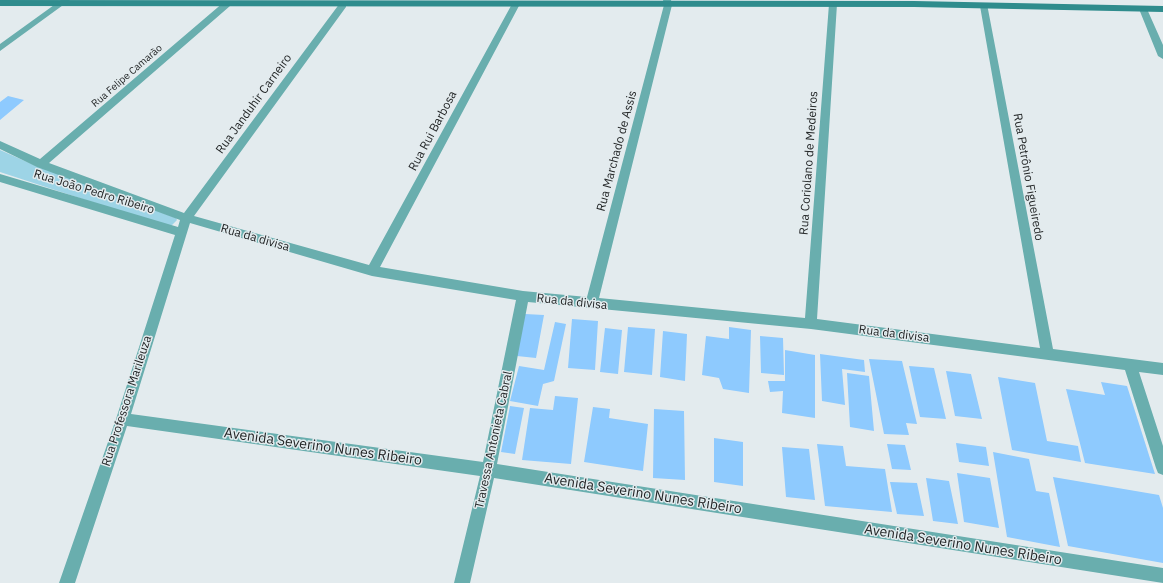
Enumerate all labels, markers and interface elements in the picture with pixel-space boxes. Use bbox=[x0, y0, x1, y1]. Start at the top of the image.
street label: Rua Felipe Camarão bbox=[89, 42, 165, 110]
street label: Rua Janduhir Carneiro bbox=[213, 51, 295, 157]
street label: Rua Rui Barbosa bbox=[406, 88, 460, 174]
street label: Rua Marchado de Assis bbox=[594, 89, 640, 213]
street label: Rua Coriolano de Medeiros bbox=[797, 91, 821, 235]
street label: Rua Petrônio Figueiredo bbox=[1010, 112, 1046, 242]
street label: Rua João Pedro Ribeiro bbox=[32, 167, 156, 217]
street label: Rua da divisa bbox=[219, 221, 291, 255]
street label: Rua da divisa bbox=[536, 291, 608, 313]
street label: Rua da divisa bbox=[858, 323, 930, 345]
street label: Rua Professora Marileuza bbox=[99, 334, 155, 468]
street label: Travessa Antonieta Cabral bbox=[472, 370, 516, 510]
street label: Avenida Severino Nunes Ribeiro bbox=[223, 425, 423, 469]
street label: Avenida Severino Nunes Ribeiro bbox=[543, 470, 743, 518]
street label: Avenida Severino Nunes Ribeiro bbox=[863, 521, 1063, 569]

